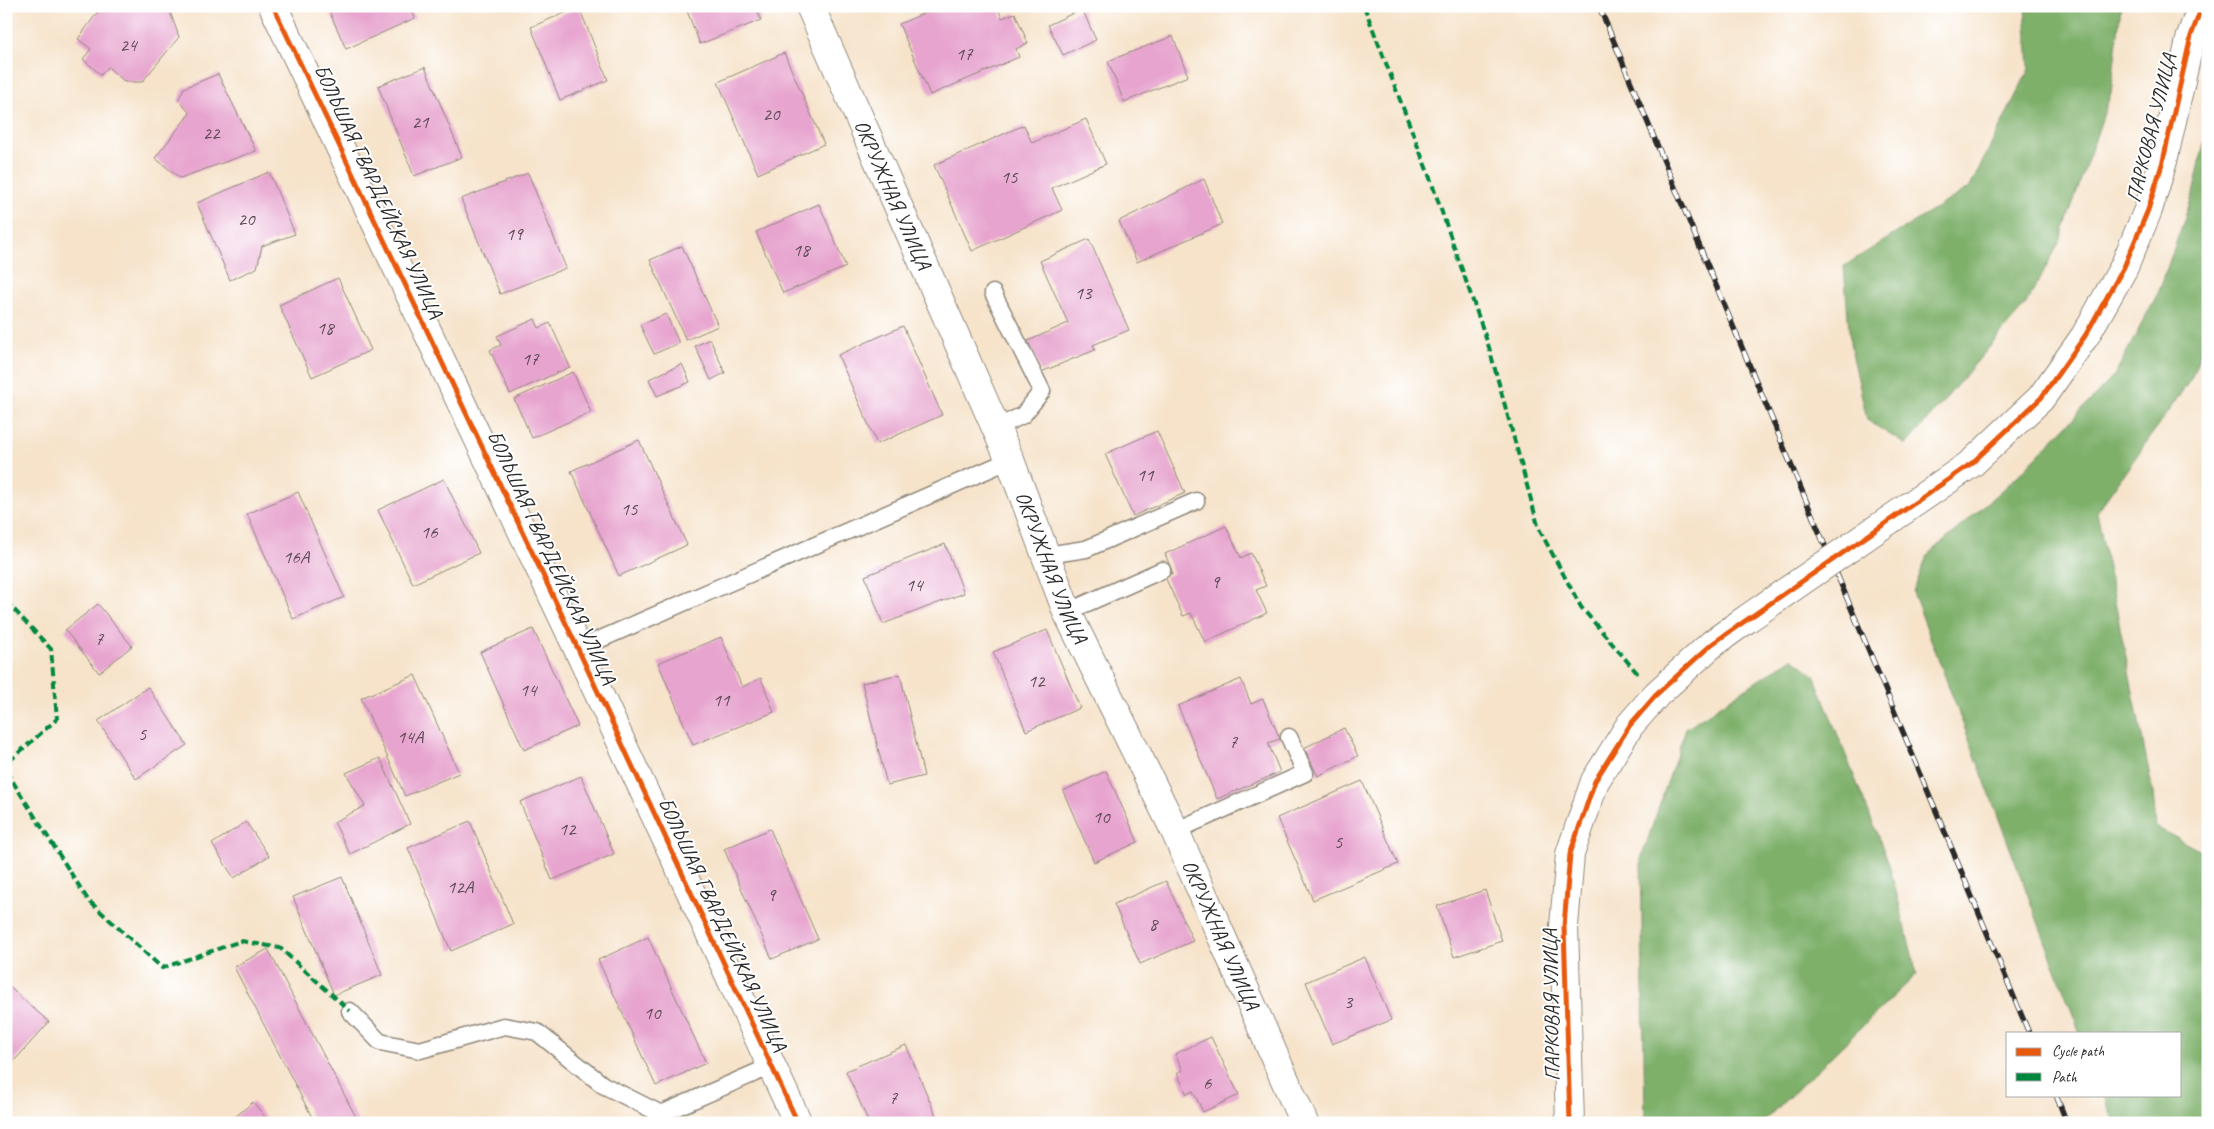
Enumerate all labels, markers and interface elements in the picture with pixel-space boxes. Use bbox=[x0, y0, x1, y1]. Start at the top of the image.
house number: 24 bbox=[119, 33, 139, 57]
house number: 17 bbox=[955, 42, 974, 66]
street label: ПАРКОВАЯ УЛИЦА bbox=[2120, 50, 2182, 205]
street label: БОЛЬШАЯ ГВАРДЕЙСКАЯ УЛИЦА bbox=[309, 60, 450, 322]
house number: 20 bbox=[762, 102, 781, 126]
house number: 21 bbox=[411, 110, 430, 134]
street label: ОКРУЖНАЯ УЛИЦА bbox=[849, 116, 938, 275]
house number: 22 bbox=[202, 121, 221, 145]
house number: 15 bbox=[1000, 165, 1019, 189]
house number: 20 bbox=[237, 207, 256, 231]
house number: 19 bbox=[505, 222, 524, 246]
house number: 18 bbox=[792, 238, 812, 262]
house number: 13 bbox=[1074, 281, 1093, 305]
house number: 18 bbox=[316, 316, 336, 340]
house number: 17 bbox=[521, 347, 540, 371]
street label: БОЛЬШАЯ ГВАРДЕЙСКАЯ УЛИЦА bbox=[482, 426, 623, 688]
house number: 11 bbox=[1136, 463, 1155, 487]
street label: ОКРУЖНАЯ УЛИЦА bbox=[1010, 488, 1094, 649]
house number: 15 bbox=[620, 497, 639, 521]
house number: 16 bbox=[420, 520, 439, 544]
house number: 16А bbox=[283, 545, 311, 569]
house number: 9 bbox=[1211, 570, 1221, 594]
house number: 14 bbox=[905, 573, 925, 597]
house number: 7 bbox=[95, 627, 105, 651]
house number: 12 bbox=[1027, 669, 1046, 693]
house number: 14 bbox=[519, 678, 539, 702]
house number: 11 bbox=[712, 688, 731, 712]
house number: 5 bbox=[138, 722, 148, 746]
house number: 14А bbox=[397, 725, 425, 749]
house number: 7 bbox=[1229, 730, 1239, 754]
street label: БОЛЬШАЯ ГВАРДЕЙСКАЯ УЛИЦА bbox=[653, 793, 794, 1055]
house number: 10 bbox=[1092, 805, 1111, 829]
house number: 12 bbox=[558, 817, 577, 841]
house number: 5 bbox=[1334, 830, 1344, 854]
street label: ОКРУЖНАЯ УЛИЦА bbox=[1176, 856, 1266, 1015]
house number: 12А bbox=[447, 875, 475, 899]
house number: 9 bbox=[767, 883, 777, 907]
house number: 8 bbox=[1149, 912, 1160, 936]
street label: ПАРКОВАЯ УЛИЦА bbox=[1537, 927, 1565, 1081]
house number: 3 bbox=[1344, 990, 1354, 1014]
house number: 10 bbox=[643, 1001, 662, 1025]
legend bbox=[2006, 1032, 2182, 1096]
text: Cycle path bbox=[2052, 1042, 2104, 1061]
text: Path bbox=[2052, 1068, 2078, 1087]
house number: 6 bbox=[1203, 1071, 1213, 1095]
house number: 7 bbox=[889, 1086, 899, 1110]

